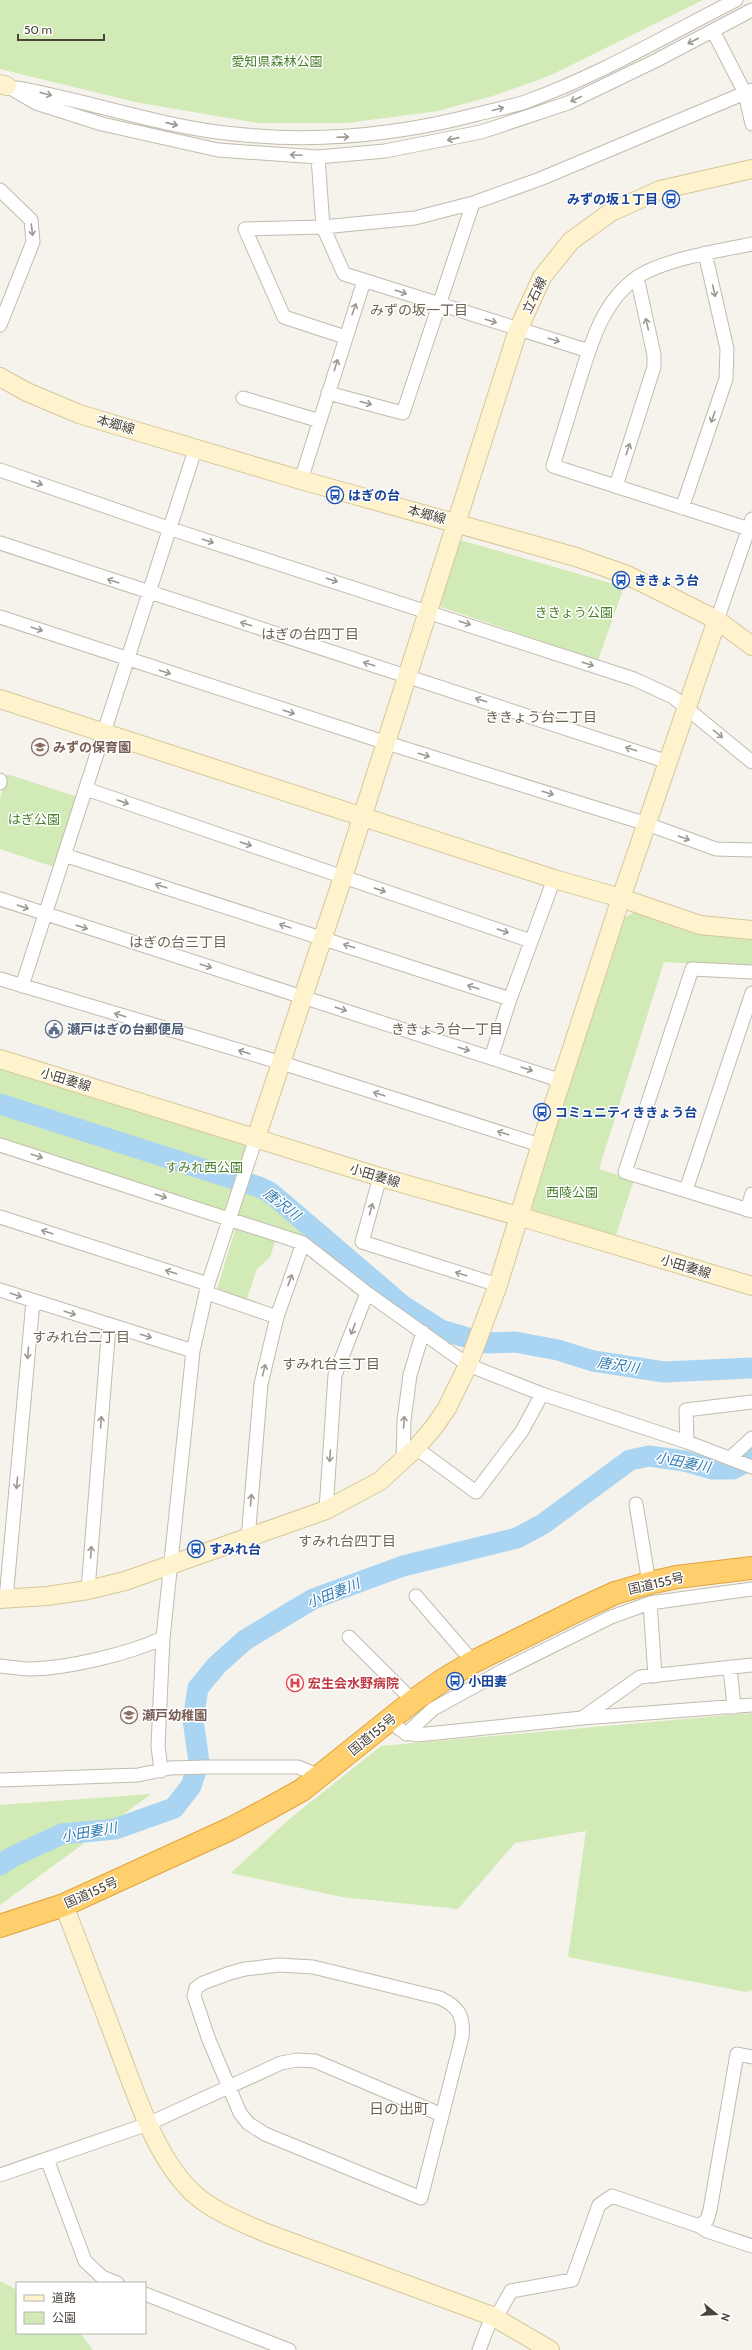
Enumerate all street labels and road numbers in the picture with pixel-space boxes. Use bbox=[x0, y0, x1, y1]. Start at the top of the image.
street label: 立石線 bbox=[518, 274, 550, 316]
street label: 本郷線 bbox=[95, 411, 137, 437]
street label: 本郷線 bbox=[406, 501, 448, 527]
street label: 小田妻線 bbox=[39, 1064, 93, 1094]
street label: 小田妻線 bbox=[348, 1160, 402, 1190]
street label: 小田妻線 bbox=[659, 1251, 713, 1281]
street label: 国道155号 bbox=[626, 1569, 686, 1597]
street label: 国道155号 bbox=[345, 1710, 399, 1758]
street label: 国道155号 bbox=[62, 1873, 120, 1911]

